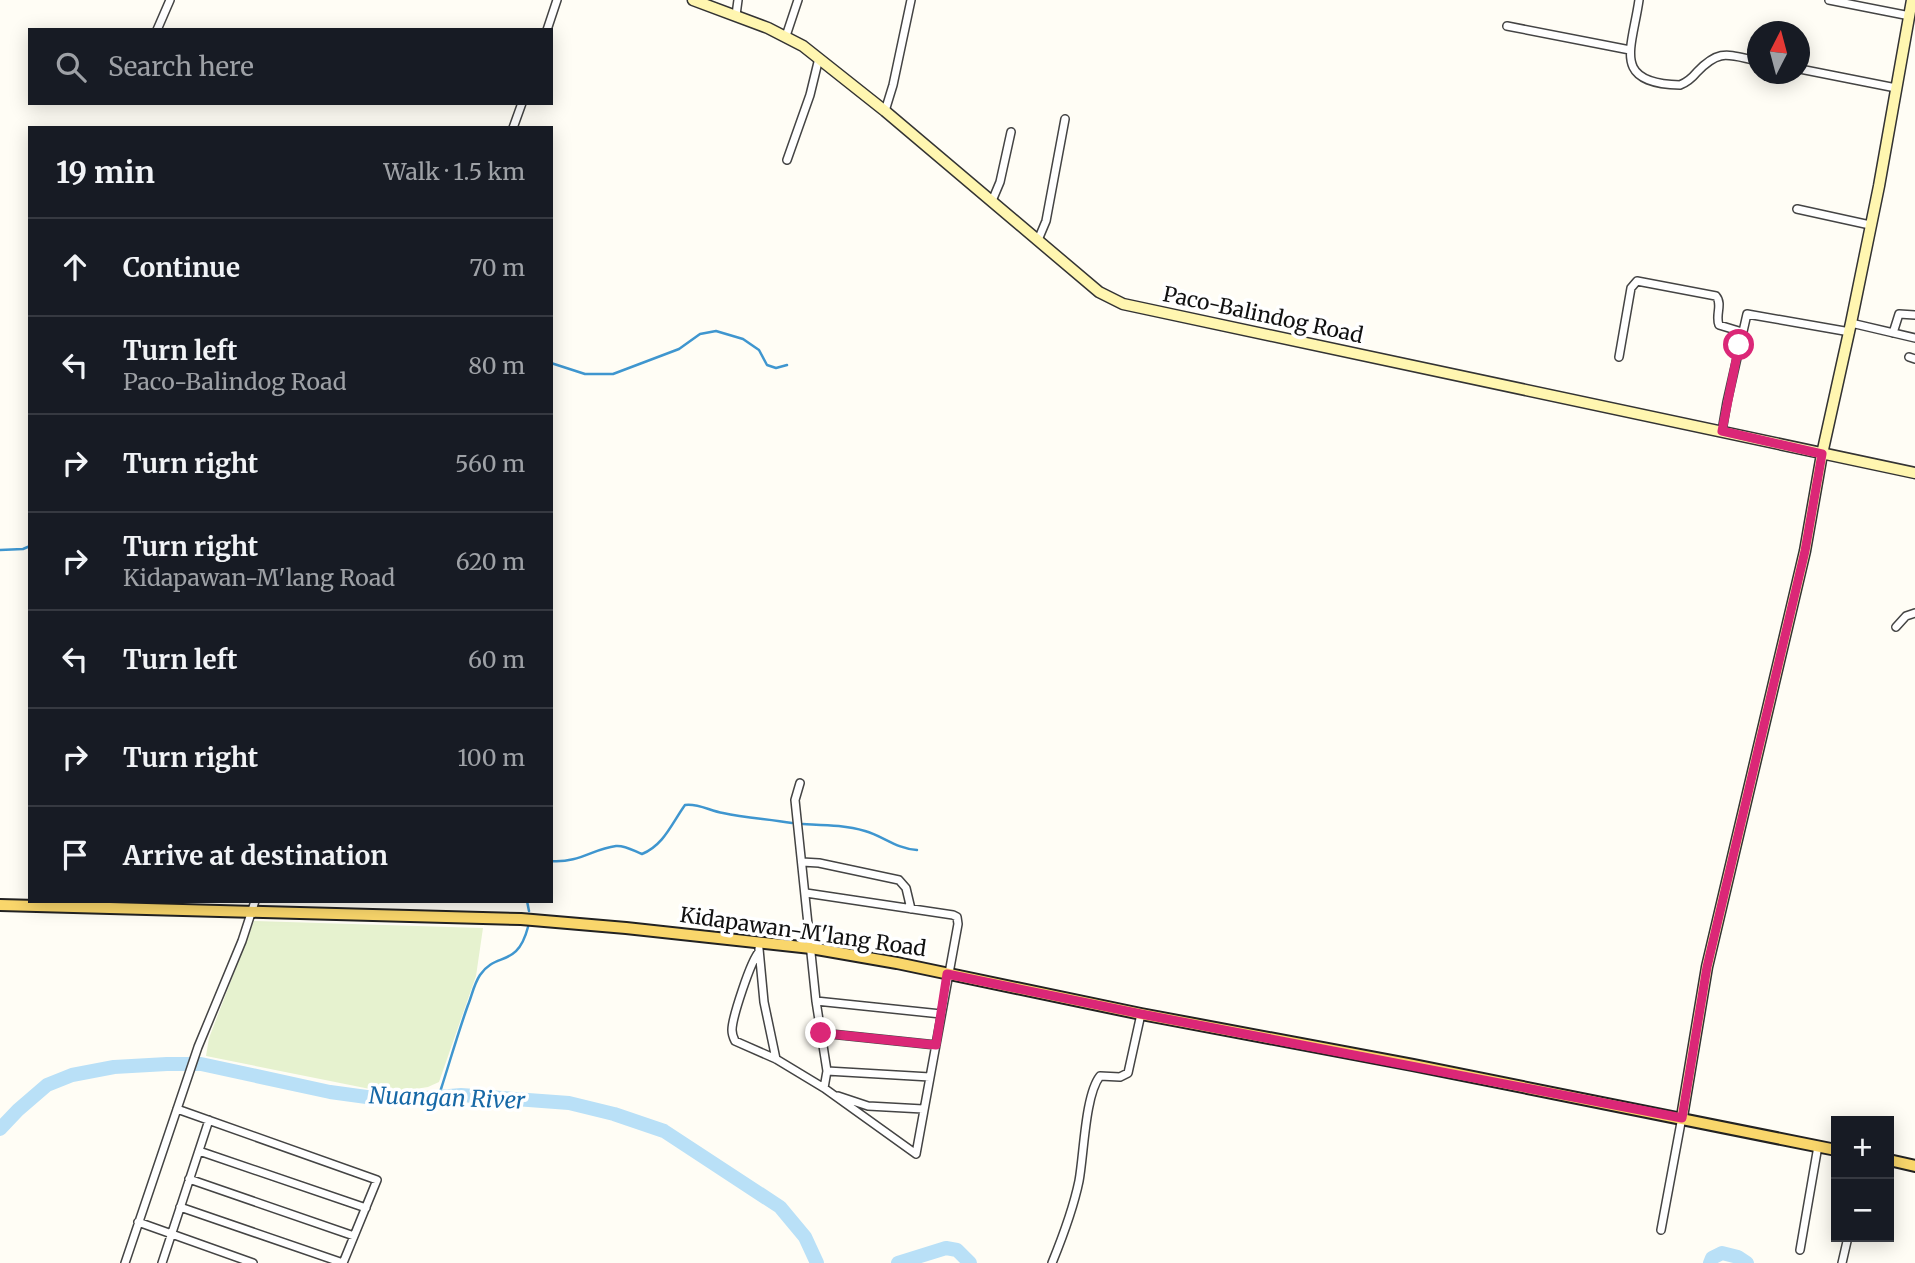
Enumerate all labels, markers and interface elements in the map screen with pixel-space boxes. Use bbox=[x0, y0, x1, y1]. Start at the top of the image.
north arrow bbox=[1747, 21, 1810, 84]
search box bbox=[28, 28, 553, 105]
icon: search bbox=[52, 48, 90, 86]
text: Search here bbox=[108, 50, 254, 83]
text: 19 min bbox=[56, 153, 155, 191]
text: Walk · 1.5 km bbox=[384, 157, 525, 186]
icon: ahead bbox=[56, 248, 94, 286]
text: Continue bbox=[123, 251, 240, 284]
text: 70 m bbox=[469, 253, 525, 282]
street label: Paco-Balindog Road bbox=[1160, 280, 1366, 349]
route start bbox=[1723, 329, 1754, 360]
text: Turn left bbox=[123, 334, 237, 367]
icon: left bbox=[56, 346, 94, 384]
text: 80 m bbox=[468, 351, 525, 380]
text: Paco-Balindog Road bbox=[123, 367, 347, 396]
icon: right bbox=[56, 444, 94, 482]
text: Turn right bbox=[123, 447, 258, 480]
text: 560 m bbox=[455, 449, 525, 478]
text: Turn right bbox=[123, 530, 258, 563]
icon: right bbox=[56, 542, 94, 580]
text: 620 m bbox=[456, 547, 525, 576]
text: Kidapawan-M'lang Road bbox=[123, 563, 395, 592]
icon: left bbox=[56, 640, 94, 678]
text: Turn left bbox=[123, 643, 237, 676]
text: 60 m bbox=[468, 645, 525, 674]
icon: right bbox=[56, 738, 94, 776]
text: Turn right bbox=[123, 741, 258, 774]
text: 100 m bbox=[457, 743, 525, 772]
icon: arrive bbox=[56, 836, 94, 874]
text: Arrive at destination bbox=[123, 839, 388, 872]
street label: Kidapawan-M'lang Road bbox=[678, 901, 928, 962]
route end bbox=[805, 1017, 836, 1048]
water label: Nuangan River bbox=[368, 1080, 526, 1115]
map controls bbox=[1831, 1116, 1894, 1242]
button: + bbox=[1831, 1116, 1894, 1179]
button: − bbox=[1831, 1179, 1894, 1242]

